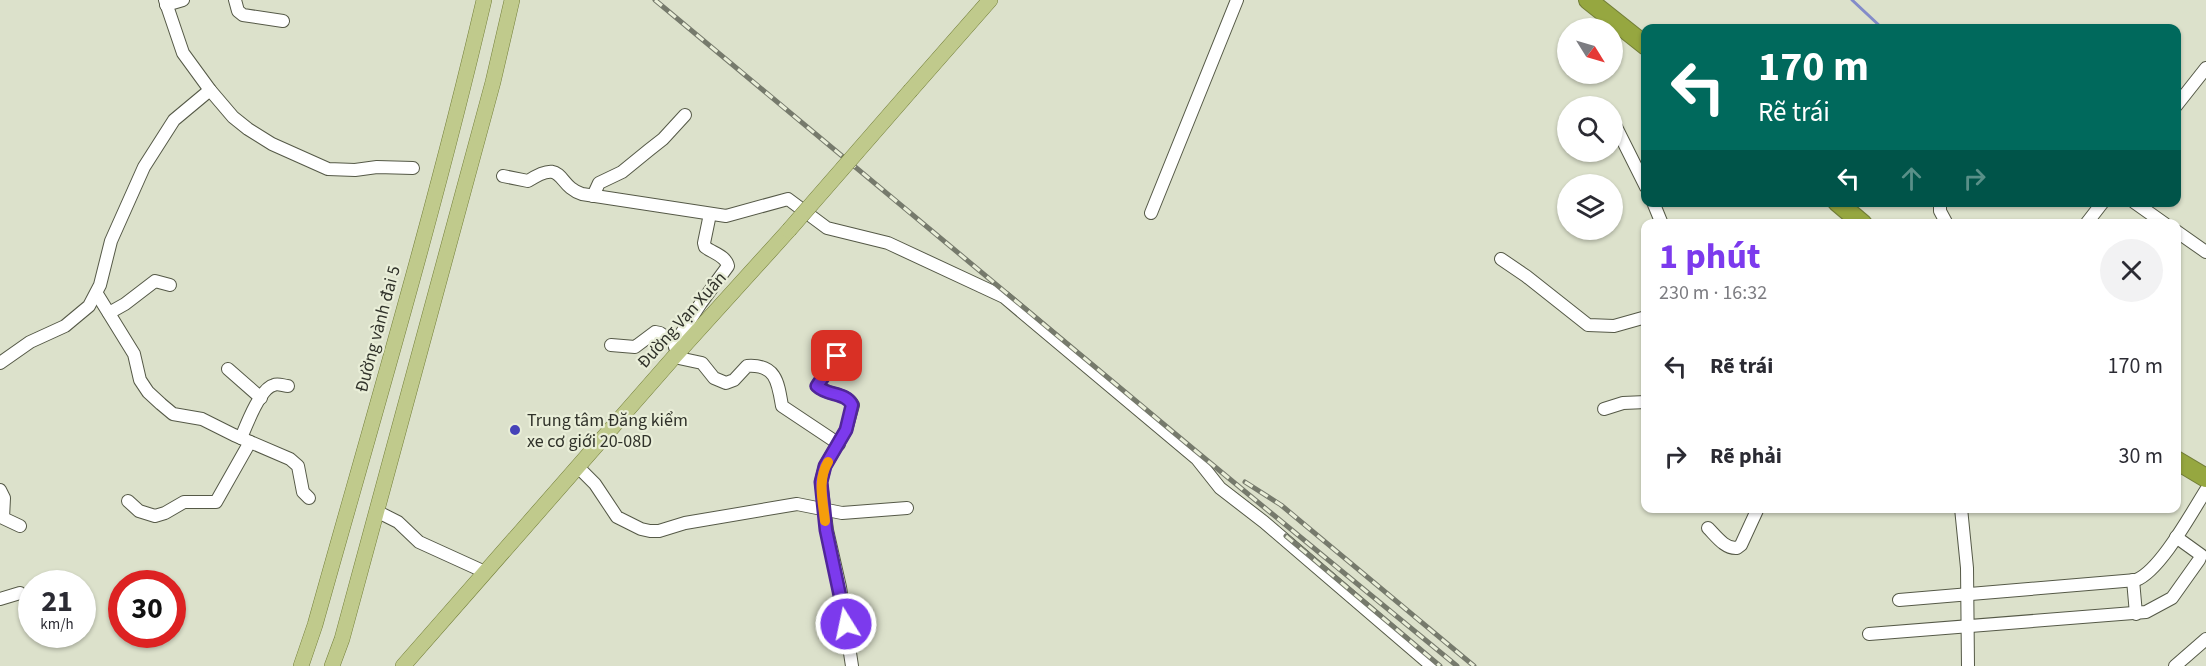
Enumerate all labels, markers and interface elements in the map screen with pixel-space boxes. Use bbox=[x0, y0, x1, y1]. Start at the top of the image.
north arrow bbox=[1557, 18, 1623, 84]
map controls bbox=[1557, 18, 1623, 240]
text: 170 m bbox=[1758, 37, 1869, 97]
icon: left bbox=[1659, 48, 1737, 126]
text: Rẽ trái bbox=[1758, 93, 1830, 132]
button: search bbox=[1557, 96, 1623, 162]
icon: left bbox=[1832, 162, 1865, 195]
icon: ahead bbox=[1895, 162, 1928, 195]
icon: right bbox=[1958, 162, 1991, 195]
button: layers bbox=[1557, 174, 1623, 240]
text: 1 phút bbox=[1659, 231, 1761, 282]
button: close bbox=[2100, 239, 2163, 302]
street label: Đường vành đai 5 bbox=[349, 263, 407, 395]
street label: Đường Vạn Xuân bbox=[632, 266, 732, 374]
text: 230 m · 16:32 bbox=[1659, 279, 1767, 307]
pin bbox=[811, 330, 862, 381]
icon: arrive bbox=[820, 339, 853, 372]
icon: left bbox=[1659, 350, 1692, 383]
text: Rẽ trái bbox=[1710, 350, 1773, 382]
text: 170 m bbox=[2108, 350, 2163, 382]
place label: Trung tâm Đăng kiểm xe cơ giới 20-08D bbox=[527, 408, 688, 454]
marker: Trung tâm Đăng kiểm xe cơ giới 20-08D bbox=[508, 423, 522, 437]
icon: right bbox=[1659, 440, 1692, 473]
text: Rẽ phải bbox=[1710, 440, 1782, 472]
text: 30 m bbox=[2118, 440, 2163, 472]
speed limit sign: 30 bbox=[108, 570, 186, 648]
text: 21 bbox=[41, 580, 73, 623]
position arrow bbox=[814, 592, 878, 656]
text: km/h bbox=[40, 614, 74, 635]

